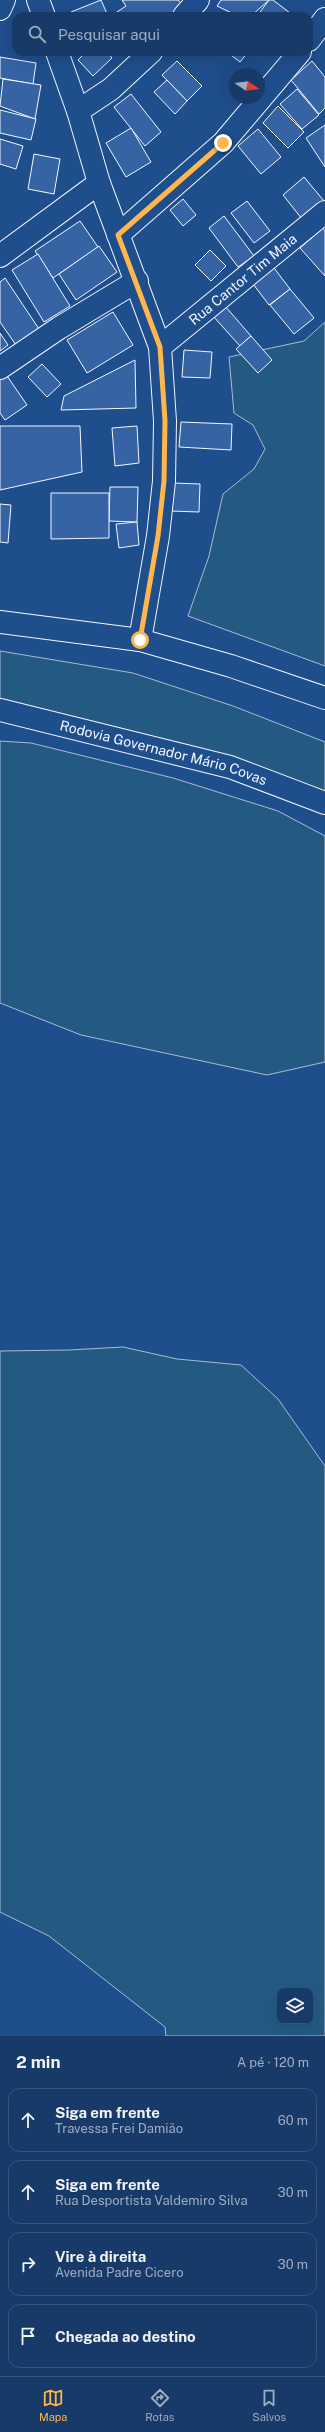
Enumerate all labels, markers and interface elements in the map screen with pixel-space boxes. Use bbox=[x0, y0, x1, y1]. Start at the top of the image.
search box bbox=[12, 12, 313, 56]
icon: search bbox=[26, 23, 48, 45]
text: Pesquisar aqui bbox=[58, 26, 160, 43]
north arrow bbox=[229, 68, 265, 104]
route end bbox=[214, 134, 232, 152]
street label: Rua Cantor Tim Maia bbox=[186, 230, 300, 328]
route start bbox=[131, 631, 149, 649]
street label: Rodovia Governador Mário Covas bbox=[58, 717, 269, 788]
map controls bbox=[277, 1988, 313, 2024]
button: layers bbox=[277, 1988, 313, 2024]
text: 2 min bbox=[16, 2052, 61, 2072]
text: A pé · 120 m bbox=[237, 2055, 309, 2070]
text: Siga em frente bbox=[55, 2104, 160, 2121]
icon: ahead bbox=[17, 2109, 39, 2131]
text: 60 m bbox=[278, 2113, 308, 2128]
text: Travessa Frei Damião bbox=[55, 2121, 183, 2136]
text: Siga em frente bbox=[55, 2176, 160, 2193]
icon: ahead bbox=[17, 2181, 39, 2203]
text: 30 m bbox=[278, 2185, 308, 2200]
text: Rua Desportista Valdemiro Silva bbox=[55, 2193, 248, 2208]
text: Vire à direita bbox=[55, 2248, 146, 2265]
icon: right bbox=[17, 2253, 39, 2275]
text: 30 m bbox=[278, 2257, 308, 2272]
text: Avenida Padre Cicero bbox=[55, 2265, 184, 2280]
icon: arrive bbox=[17, 2325, 39, 2347]
text: Chegada ao destino bbox=[55, 2328, 196, 2345]
tab: Mapa bbox=[39, 2387, 67, 2423]
tab: Rotas bbox=[145, 2387, 174, 2423]
tab: Salvos bbox=[252, 2387, 286, 2423]

